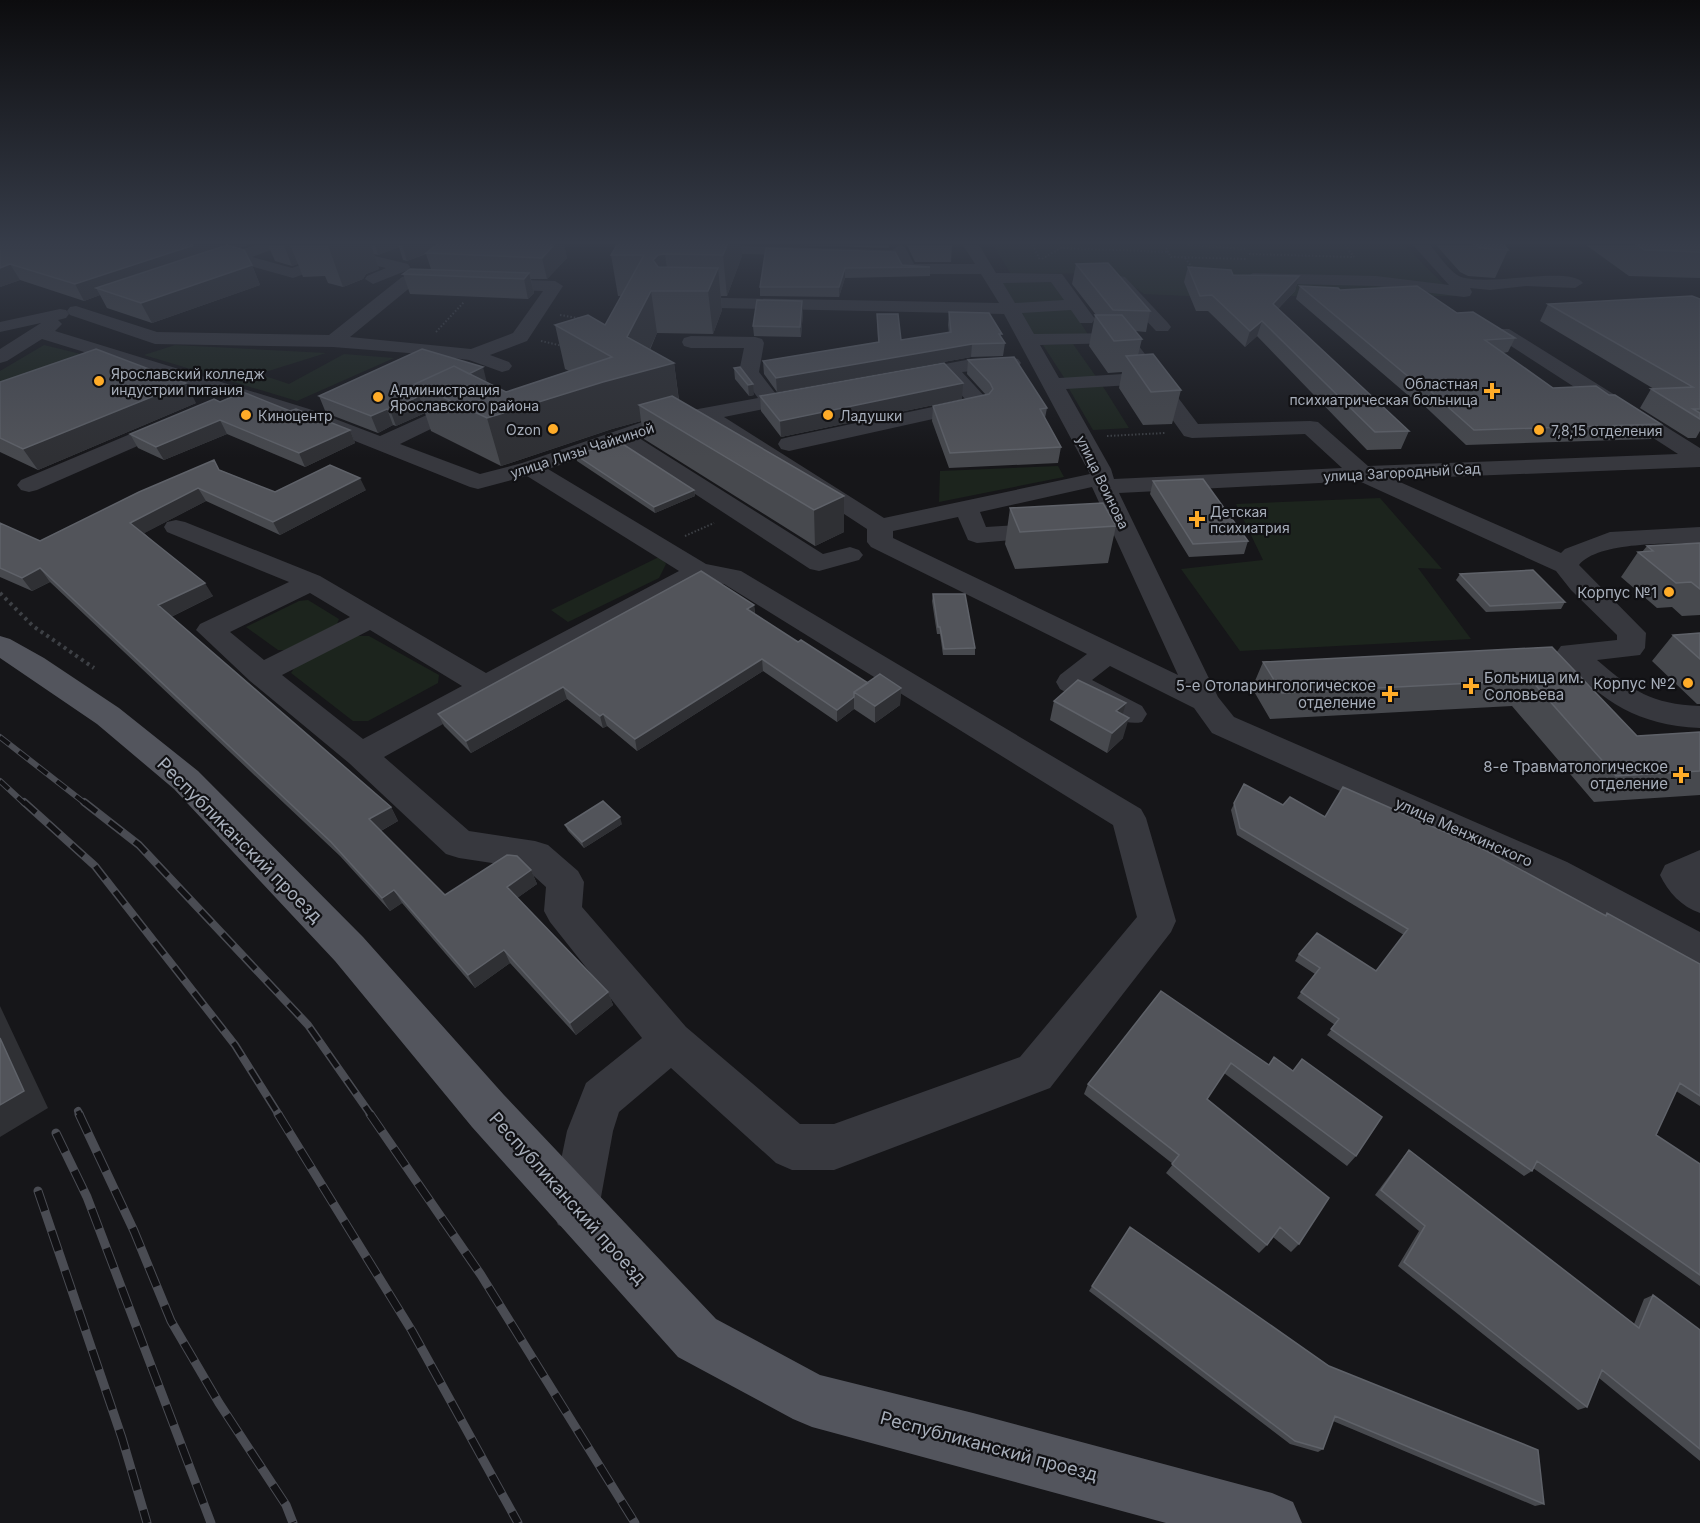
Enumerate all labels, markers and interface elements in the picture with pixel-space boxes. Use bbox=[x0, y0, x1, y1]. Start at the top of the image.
place label: Ярославский колледж индустрии питания bbox=[111, 365, 265, 398]
marker: Ярославский колледж индустрии питания bbox=[92, 374, 106, 388]
place label: Областная психиатрическая больница bbox=[1289, 375, 1478, 408]
place label: Администрация Ярославского района bbox=[390, 381, 539, 414]
marker: Областная психиатрическая больница bbox=[1483, 382, 1501, 400]
marker: Администрация Ярославского района bbox=[371, 390, 385, 404]
place label: Киноцентр bbox=[258, 407, 332, 424]
place label: Ладушки bbox=[840, 407, 902, 424]
marker: Киноцентр bbox=[239, 408, 253, 422]
marker: Ладушки bbox=[821, 408, 835, 422]
street label: улица Лизы Чайкиной bbox=[508, 419, 656, 481]
place label: Ozon bbox=[506, 421, 541, 438]
marker: Ozon bbox=[546, 422, 560, 436]
place label: 7,8,15 отделения bbox=[1551, 422, 1663, 439]
marker: 7,8,15 отделения bbox=[1532, 423, 1546, 437]
street label: улица Воинова bbox=[1073, 432, 1133, 532]
street label: улица Загородный Сад bbox=[1323, 459, 1482, 485]
place label: Детская психиатрия bbox=[1210, 503, 1290, 536]
marker: Детская психиатрия bbox=[1188, 510, 1206, 528]
place label: Корпус №1 bbox=[1577, 583, 1657, 602]
marker: Корпус №1 bbox=[1662, 585, 1676, 599]
place label: Больница им. Соловьева bbox=[1484, 668, 1584, 704]
place label: Корпус №2 bbox=[1593, 674, 1676, 693]
place label: 5-е Отоларингологическое отделение bbox=[1176, 676, 1376, 712]
marker: Корпус №2 bbox=[1681, 676, 1695, 690]
marker: Больница им. Соловьева bbox=[1462, 677, 1480, 695]
marker: 5-е Отоларингологическое отделение bbox=[1381, 685, 1399, 703]
street label: Республиканский проезд bbox=[153, 753, 327, 927]
place label: 8-е Травматологическое отделение bbox=[1483, 757, 1668, 793]
marker: 8-е Травматологическое отделение bbox=[1672, 766, 1690, 784]
street label: улица Менжинского bbox=[1392, 793, 1536, 871]
street label: Республиканский проезд bbox=[485, 1108, 651, 1288]
street label: Республиканский проезд bbox=[878, 1407, 1100, 1485]

